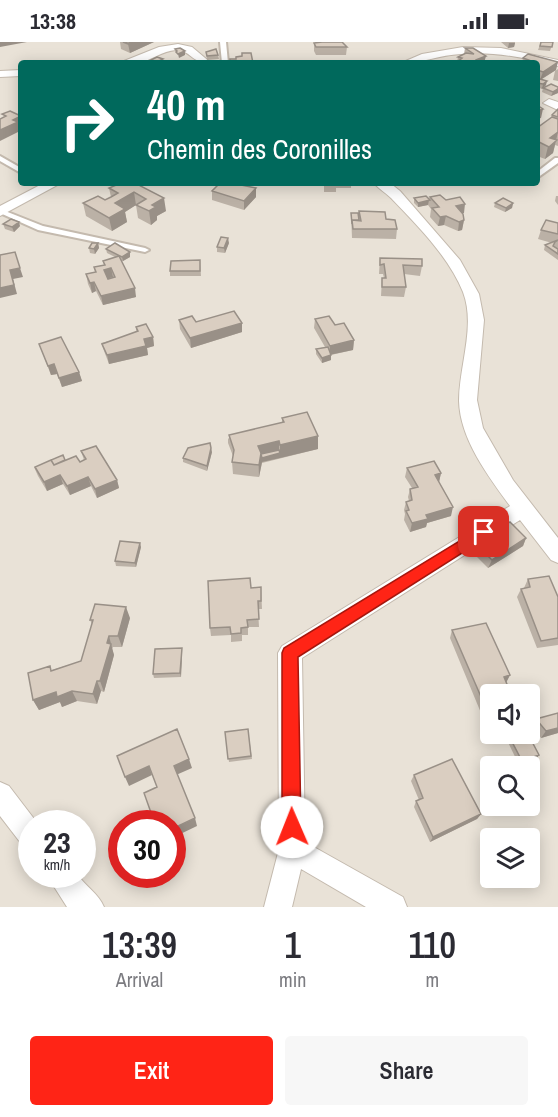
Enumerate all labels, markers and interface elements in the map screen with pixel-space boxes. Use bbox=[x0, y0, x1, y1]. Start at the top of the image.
text: 13:38 bbox=[30, 6, 76, 36]
text: 40 m bbox=[147, 77, 226, 133]
icon: right bbox=[48, 84, 126, 162]
text: Chemin des Coronilles bbox=[147, 131, 372, 167]
pin bbox=[458, 506, 509, 557]
icon: arrive bbox=[467, 515, 500, 548]
map controls bbox=[480, 684, 540, 888]
button: sound bbox=[480, 684, 540, 744]
button: search bbox=[480, 756, 540, 816]
position arrow bbox=[260, 795, 324, 859]
speed limit sign: 30 bbox=[108, 810, 186, 888]
text: 23 bbox=[43, 822, 71, 862]
button: layers bbox=[480, 828, 540, 888]
text: km/h bbox=[44, 854, 70, 875]
text: 13:39 bbox=[102, 921, 177, 969]
text: 1 bbox=[285, 921, 301, 969]
text: 110 bbox=[408, 921, 456, 969]
text: Arrival bbox=[116, 966, 163, 993]
text: min bbox=[279, 966, 306, 993]
text: m bbox=[425, 966, 439, 993]
button: Exit bbox=[30, 1036, 273, 1105]
button: Share bbox=[285, 1036, 528, 1105]

